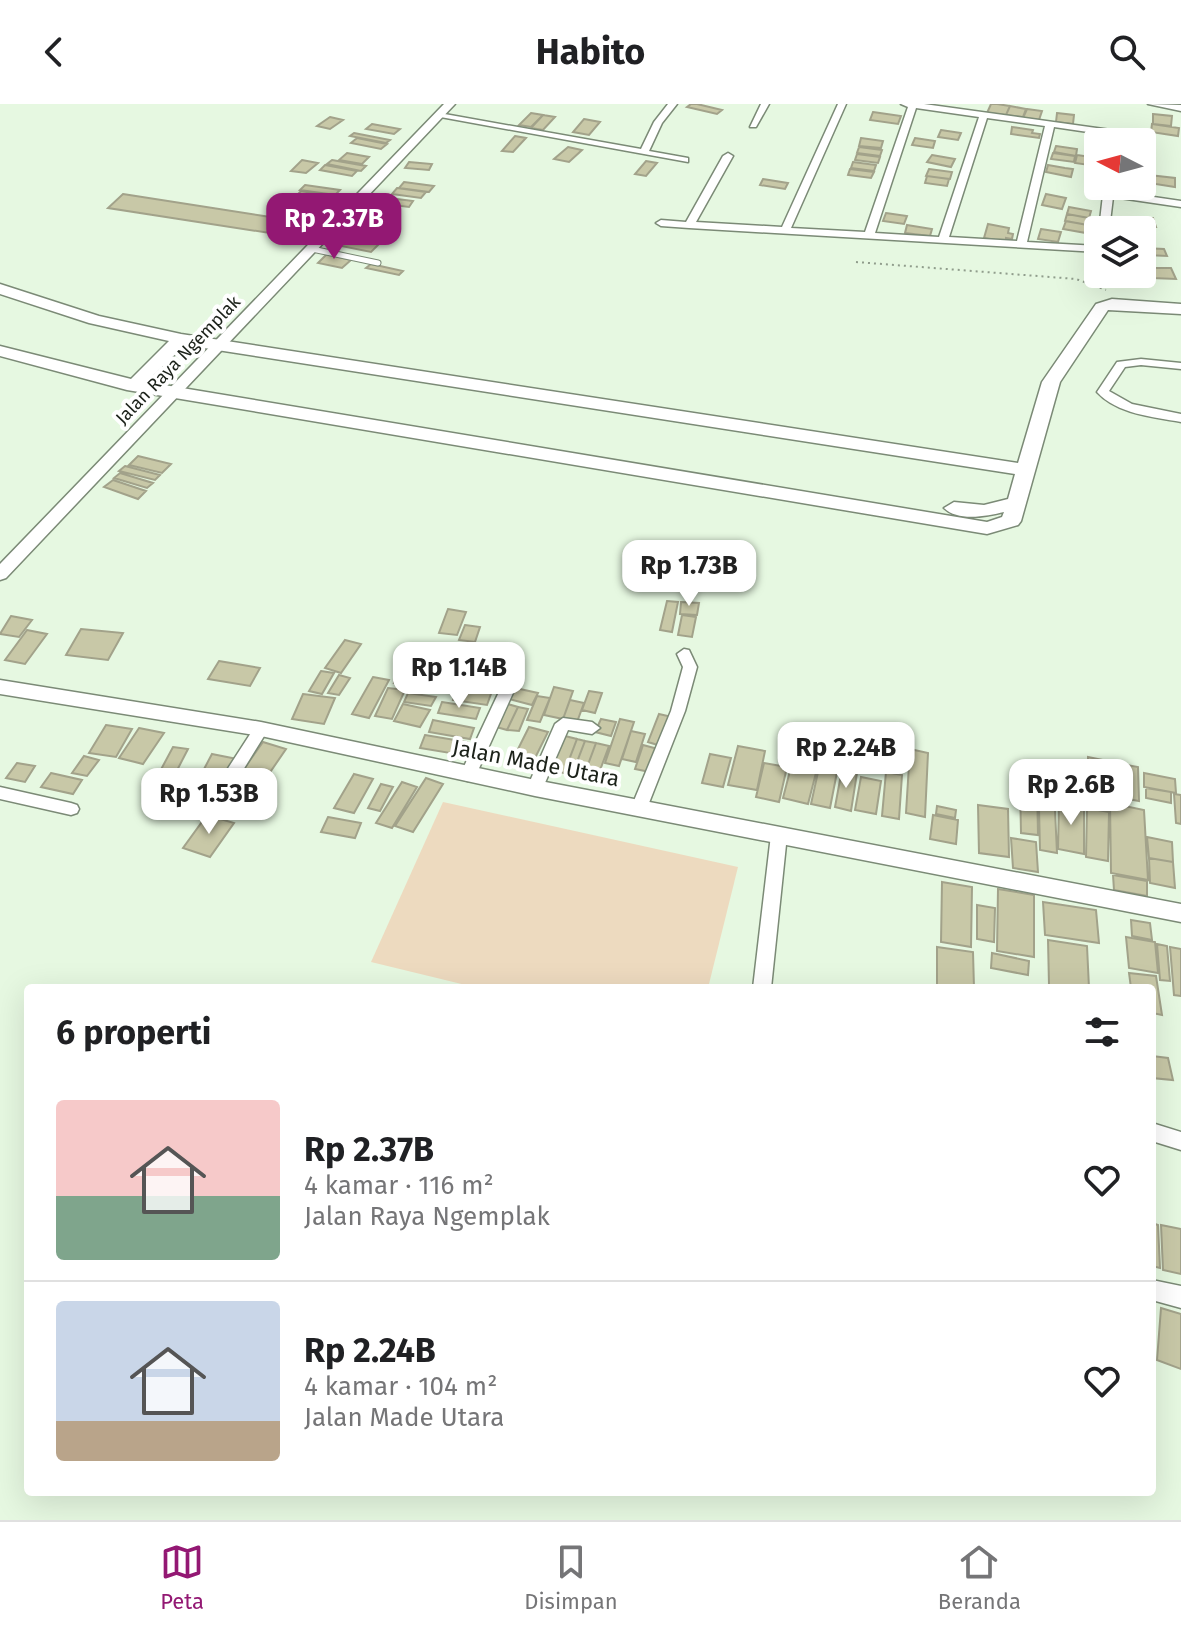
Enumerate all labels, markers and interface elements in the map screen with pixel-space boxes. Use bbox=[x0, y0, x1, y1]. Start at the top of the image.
icon: back bbox=[32, 30, 76, 74]
text: Habito bbox=[536, 30, 645, 74]
icon: search bbox=[1105, 30, 1149, 74]
north arrow bbox=[1084, 128, 1156, 200]
map controls bbox=[1084, 128, 1156, 288]
pin: Rp 2.37B bbox=[251, 193, 417, 261]
text: Rp 2.37B bbox=[284, 203, 384, 234]
button: layers bbox=[1084, 216, 1156, 288]
street label: Jalan Raya Ngemplak bbox=[111, 291, 246, 429]
pin: Rp 1.73B bbox=[606, 540, 772, 608]
text: Rp 1.73B bbox=[640, 550, 738, 581]
pin: Rp 1.14B bbox=[376, 642, 542, 710]
text: Rp 1.14B bbox=[411, 652, 507, 683]
pin: Rp 2.24B bbox=[763, 722, 929, 790]
text: Rp 2.24B bbox=[796, 732, 896, 763]
street label: Jalan Made Utara bbox=[450, 734, 622, 792]
pin: Rp 2.6B bbox=[997, 759, 1145, 827]
pin: Rp 1.53B bbox=[126, 768, 292, 836]
text: Rp 2.6B bbox=[1027, 769, 1115, 800]
text: Rp 1.53B bbox=[159, 778, 259, 809]
icon: filters bbox=[1080, 1010, 1124, 1054]
text: 6 properti bbox=[56, 1012, 211, 1053]
text: Rp 2.37B bbox=[304, 1129, 434, 1170]
icon: home bbox=[120, 1132, 216, 1228]
icon: heart bbox=[1080, 1158, 1124, 1202]
text: 4 kamar · 116 m² bbox=[304, 1170, 494, 1201]
text: Jalan Raya Ngemplak bbox=[304, 1201, 550, 1232]
text: Rp 2.24B bbox=[304, 1330, 436, 1371]
icon: home bbox=[120, 1333, 216, 1429]
icon: heart bbox=[1080, 1359, 1124, 1403]
text: 4 kamar · 104 m² bbox=[304, 1371, 497, 1402]
text: Jalan Made Utara bbox=[304, 1402, 504, 1433]
tab: Peta bbox=[160, 1540, 204, 1615]
tab: Disimpan bbox=[524, 1540, 618, 1615]
tab: Beranda bbox=[938, 1540, 1021, 1615]

